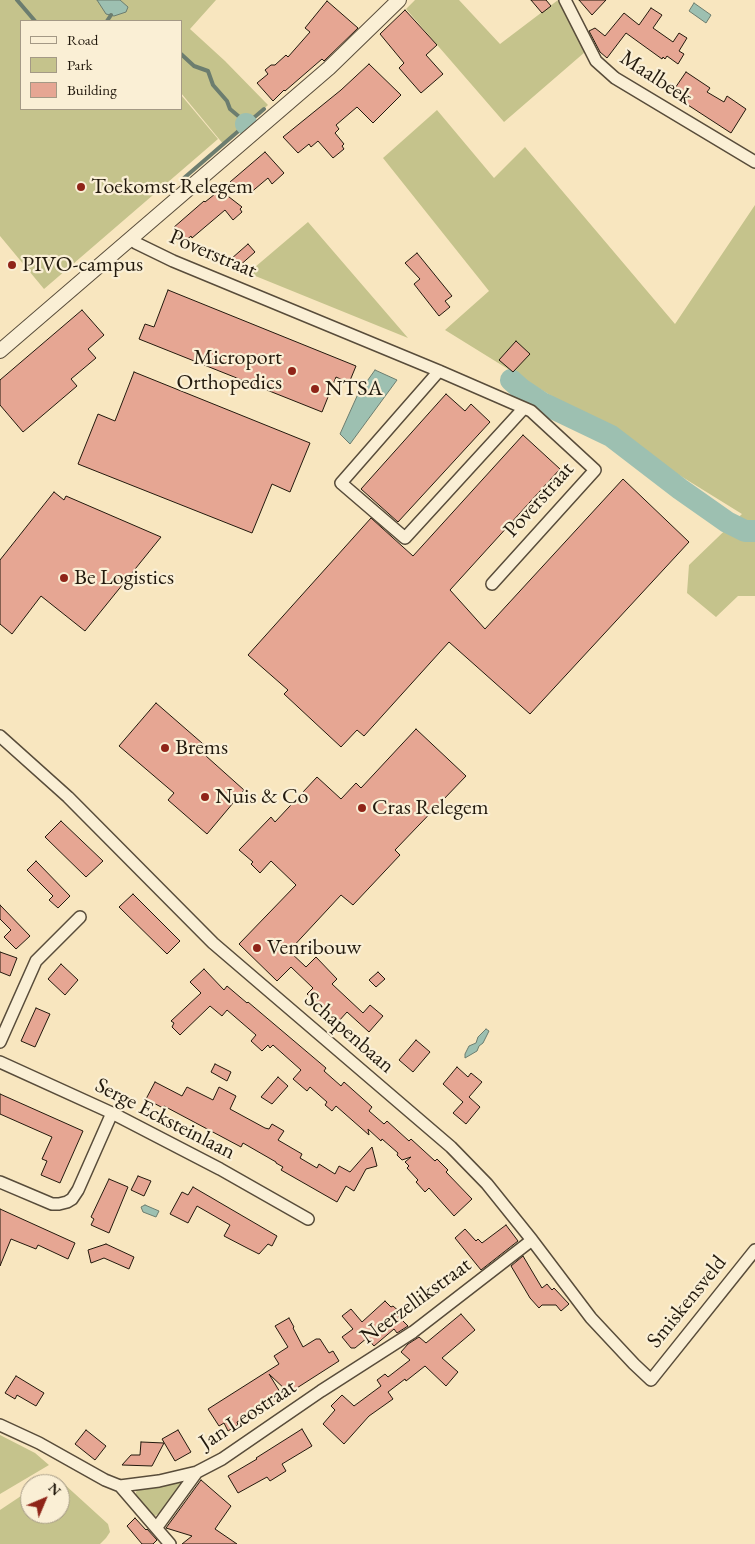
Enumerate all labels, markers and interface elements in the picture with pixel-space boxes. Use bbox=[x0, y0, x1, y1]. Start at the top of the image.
legend bbox=[20, 20, 182, 110]
text: Road bbox=[67, 30, 98, 49]
street label: Maalbeek bbox=[615, 45, 697, 111]
text: Park bbox=[67, 55, 93, 74]
text: Building bbox=[67, 80, 117, 99]
place label: Toekomst Relegem bbox=[91, 174, 253, 200]
marker: Toekomst Relegem bbox=[75, 181, 87, 193]
street label: Poverstraat bbox=[165, 224, 261, 284]
place label: PIVO-campus bbox=[22, 252, 143, 278]
marker: PIVO-campus bbox=[6, 259, 18, 271]
place label: Microport Orthopedics bbox=[176, 345, 282, 396]
marker: Microport Orthopedics bbox=[286, 365, 298, 377]
place label: NTSA bbox=[325, 376, 383, 402]
marker: NTSA bbox=[309, 383, 321, 395]
street label: Poverstraat bbox=[498, 457, 580, 543]
place label: Be Logistics bbox=[74, 565, 174, 591]
marker: Be Logistics bbox=[58, 572, 70, 584]
place label: Brems bbox=[175, 735, 228, 761]
marker: Brems bbox=[159, 742, 171, 754]
place label: Nuis & Co bbox=[215, 784, 308, 810]
marker: Nuis & Co bbox=[199, 791, 211, 803]
place label: Cras Relegem bbox=[372, 795, 489, 821]
marker: Cras Relegem bbox=[356, 802, 368, 814]
place label: Venribouw bbox=[267, 935, 361, 961]
marker: Venribouw bbox=[251, 942, 263, 954]
street label: Schapenbaan bbox=[298, 987, 400, 1079]
street label: Serge Ecksteinlaan bbox=[90, 1072, 240, 1166]
street label: Smiskensveld bbox=[642, 1250, 732, 1354]
street label: Neerzellikstraat bbox=[355, 1252, 477, 1350]
street label: Jan Leostraat bbox=[195, 1374, 301, 1456]
north arrow bbox=[20, 1474, 70, 1524]
text: N bbox=[45, 1479, 65, 1499]

